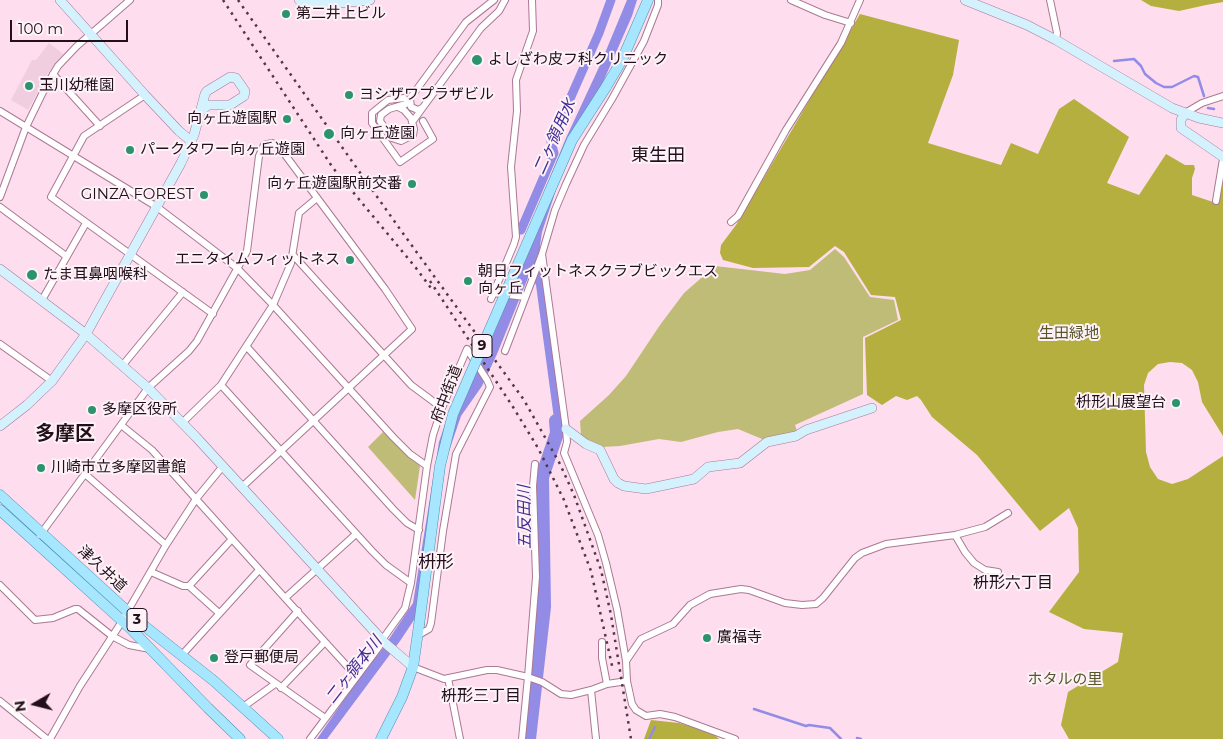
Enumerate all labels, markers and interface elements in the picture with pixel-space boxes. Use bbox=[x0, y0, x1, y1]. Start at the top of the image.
place label: 第二井上ビル bbox=[296, 5, 386, 23]
marker: 第二井上ビル bbox=[280, 8, 292, 20]
scale bar bbox=[12, 10, 130, 42]
text: 100 m bbox=[18, 19, 63, 38]
place label: よしざわ皮フ科クリニック bbox=[488, 51, 668, 69]
marker: よしざわ皮フ科クリニック bbox=[470, 53, 484, 67]
place label: 玉川幼稚園 bbox=[39, 77, 114, 95]
marker: 玉川幼稚園 bbox=[23, 80, 35, 92]
place label: ヨシザワプラザビル bbox=[359, 86, 494, 104]
marker: ヨシザワプラザビル bbox=[343, 89, 355, 101]
water label: 二ヶ領用水 bbox=[530, 97, 580, 177]
place label: 向ヶ丘遊園駅 bbox=[187, 110, 277, 128]
marker: 向ヶ丘遊園駅 bbox=[281, 113, 293, 125]
place label: 向ヶ丘遊園 bbox=[340, 125, 415, 143]
marker: 向ヶ丘遊園 bbox=[322, 127, 336, 141]
place label: パークタワー向ヶ丘遊園 bbox=[140, 141, 305, 159]
marker: パークタワー向ヶ丘遊園 bbox=[124, 144, 136, 156]
district label: 東生田 bbox=[631, 145, 685, 167]
place label: 向ヶ丘遊園駅前交番 bbox=[267, 175, 402, 193]
marker: 向ヶ丘遊園駅前交番 bbox=[406, 178, 418, 190]
place label: GINZA FOREST bbox=[81, 186, 194, 204]
marker: GINZA FOREST bbox=[198, 189, 210, 201]
place label: エニタイムフィットネス bbox=[175, 251, 340, 269]
marker: エニタイムフィットネス bbox=[344, 254, 356, 266]
place label: 朝日フィットネスクラブビックエス 向ヶ丘 bbox=[478, 263, 718, 298]
place label: たま耳鼻咽喉科 bbox=[43, 266, 148, 284]
marker: たま耳鼻咽喉科 bbox=[25, 268, 39, 282]
marker: 朝日フィットネスクラブビックエス 向ヶ丘 bbox=[462, 275, 474, 287]
park label: 生田緑地 bbox=[1039, 325, 1099, 343]
road number: 9 bbox=[472, 334, 492, 358]
street label: 府中街道 bbox=[428, 363, 466, 425]
place label: 枡形山展望台 bbox=[1076, 394, 1166, 412]
marker: 枡形山展望台 bbox=[1170, 397, 1182, 409]
place label: 多摩区役所 bbox=[102, 401, 177, 419]
marker: 多摩区役所 bbox=[86, 404, 98, 416]
district label: 多摩区 bbox=[35, 422, 95, 446]
place label: 川崎市立多摩図書館 bbox=[51, 459, 186, 477]
marker: 川崎市立多摩図書館 bbox=[35, 462, 47, 474]
water label: 五反田川 bbox=[515, 485, 535, 549]
street label: 津久井道 bbox=[74, 542, 130, 596]
district label: 枡形 bbox=[418, 552, 454, 574]
district label: 枡形六丁目 bbox=[973, 573, 1053, 593]
road number: 3 bbox=[127, 608, 147, 632]
place label: 廣福寺 bbox=[717, 629, 762, 647]
marker: 廣福寺 bbox=[701, 632, 713, 644]
water label: 二ヶ領本川 bbox=[322, 633, 386, 707]
place label: 登戸郵便局 bbox=[224, 649, 299, 667]
marker: 登戸郵便局 bbox=[208, 652, 220, 664]
park label: ホタルの里 bbox=[1028, 671, 1102, 689]
north arrow bbox=[10, 679, 60, 729]
district label: 枡形三丁目 bbox=[441, 686, 521, 706]
text: N bbox=[10, 699, 30, 713]

